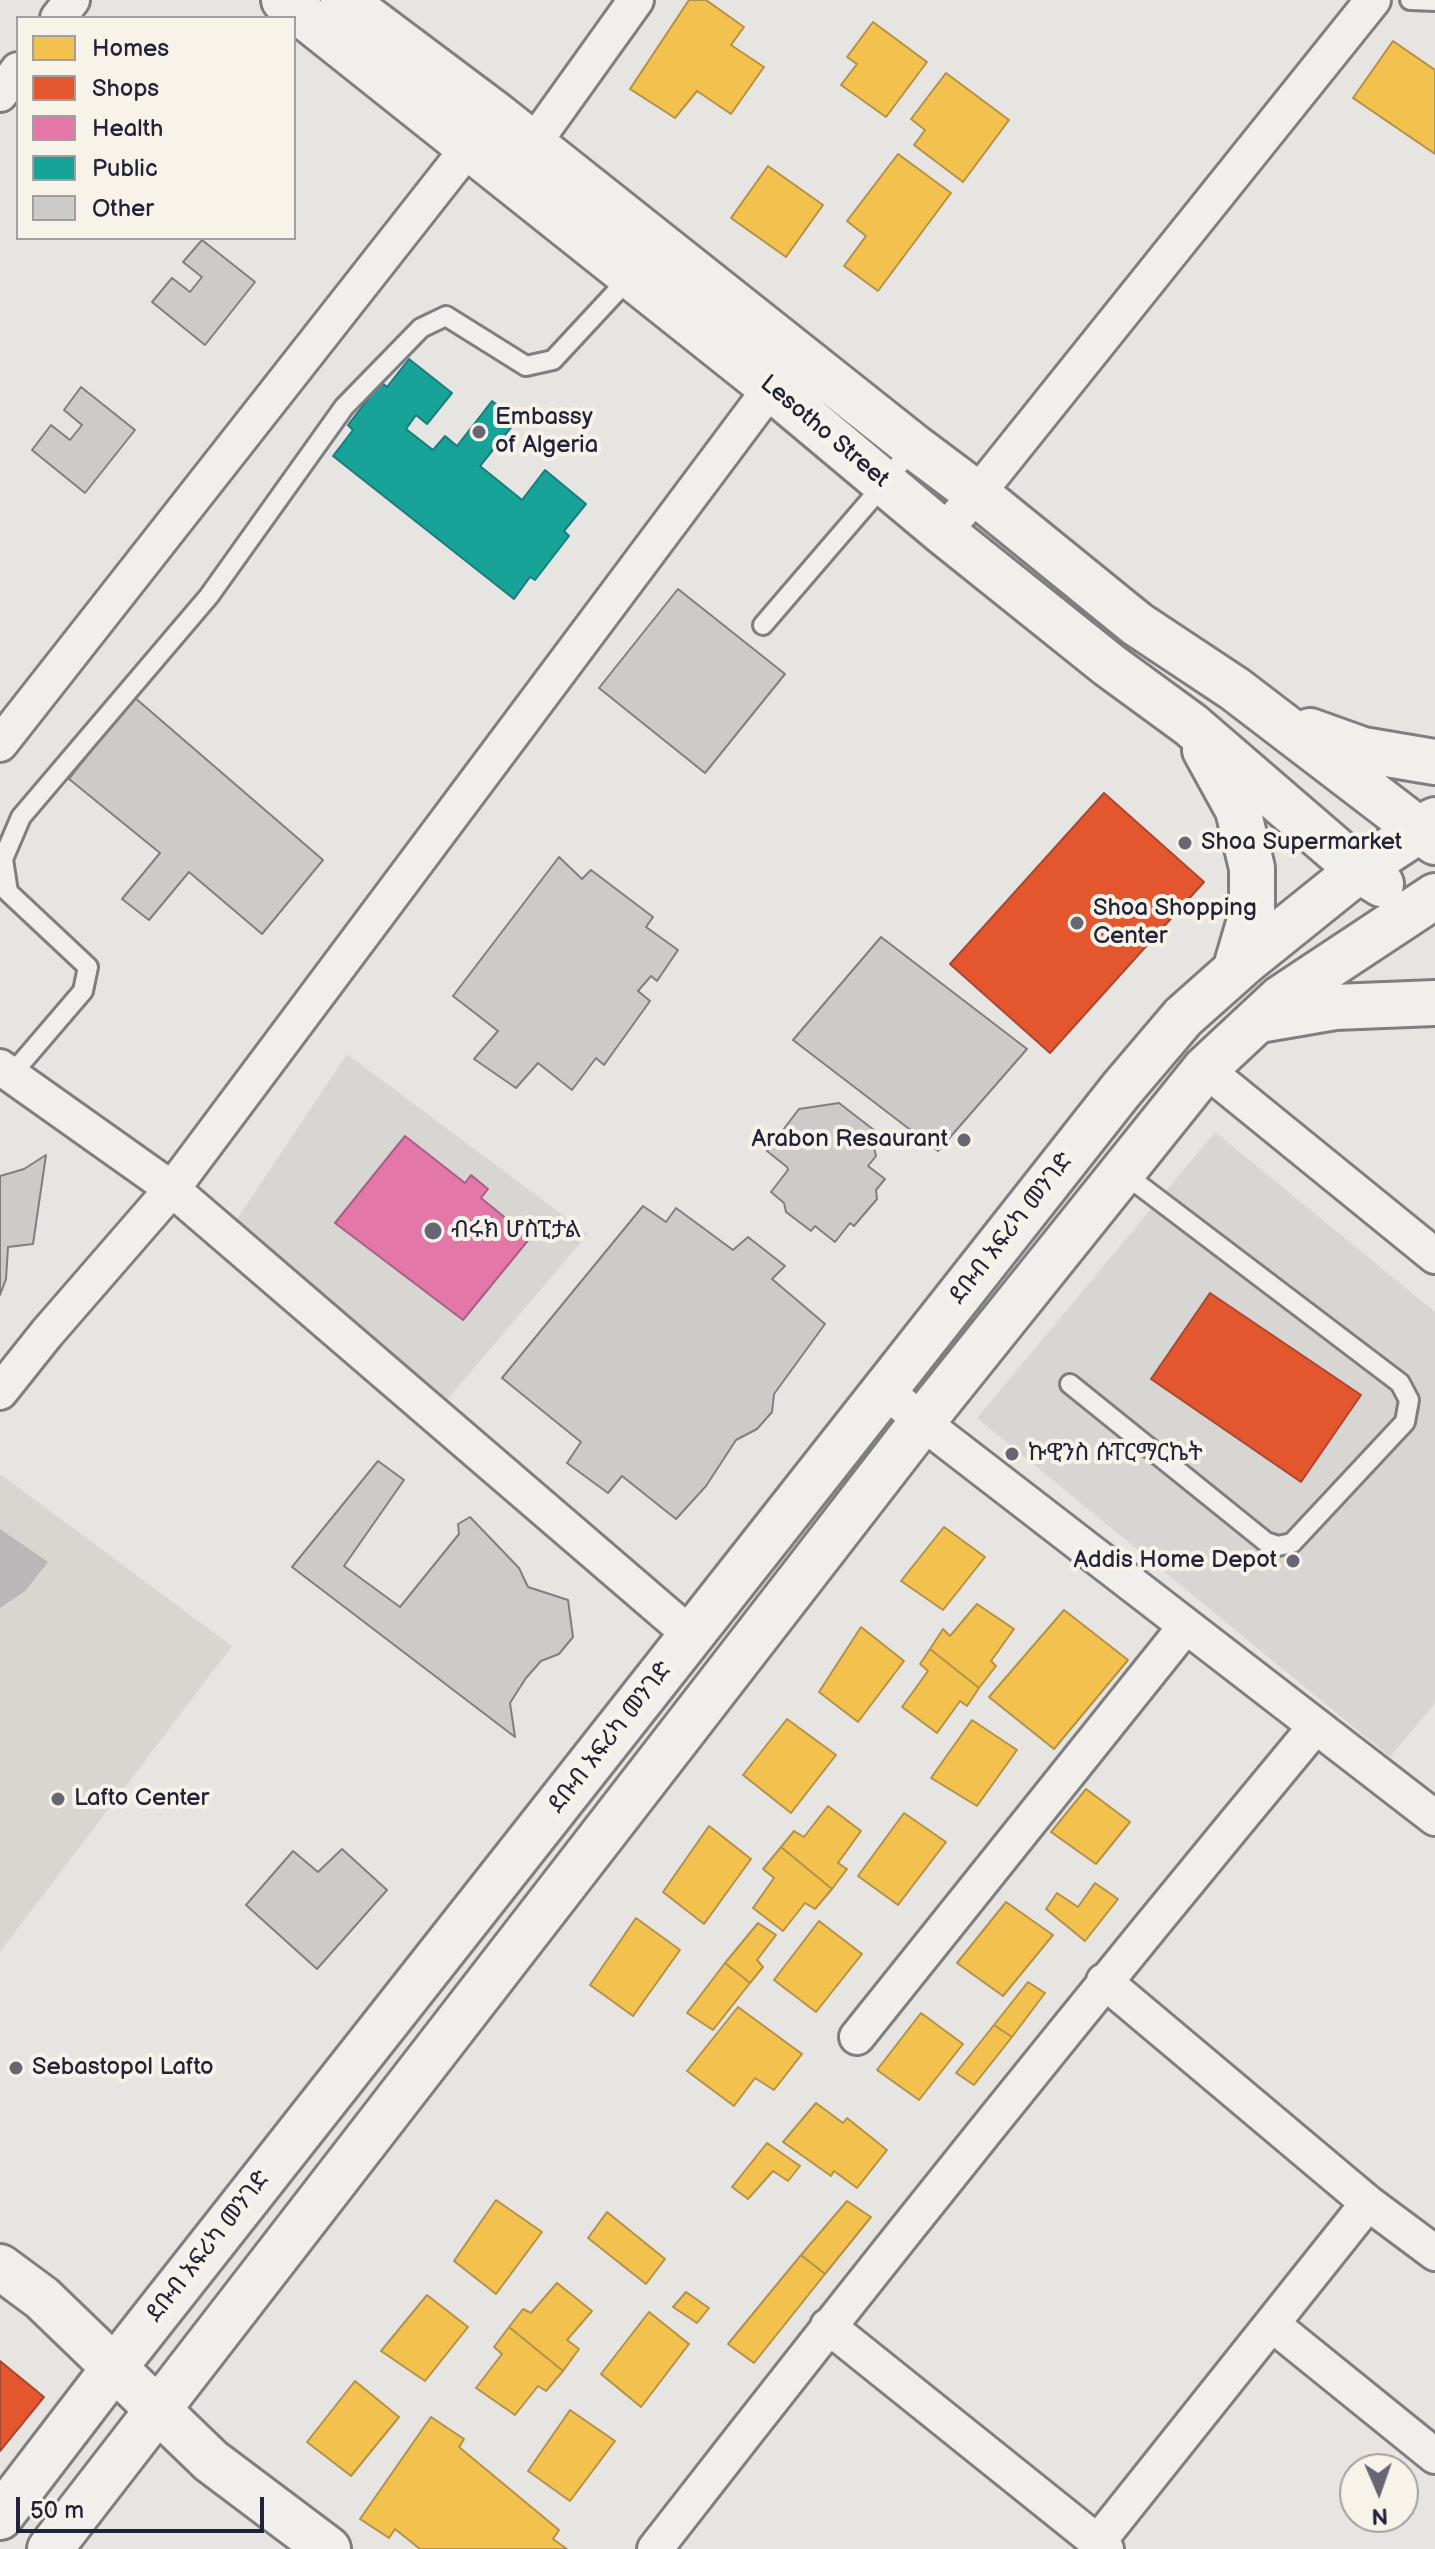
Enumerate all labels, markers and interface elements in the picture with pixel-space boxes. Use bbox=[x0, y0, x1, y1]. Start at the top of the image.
legend bbox=[16, 16, 296, 240]
text: Homes bbox=[92, 34, 169, 63]
text: Shops bbox=[92, 74, 159, 103]
text: Health bbox=[92, 114, 163, 143]
text: Public bbox=[92, 154, 158, 183]
text: Other bbox=[92, 194, 154, 223]
street label: Lesotho Street bbox=[754, 370, 894, 494]
place label: Embassy of Algeria bbox=[495, 404, 598, 460]
marker: Embassy of Algeria bbox=[470, 423, 488, 441]
place label: Shoa Supermarket bbox=[1201, 829, 1402, 857]
marker: Shoa Supermarket bbox=[1176, 834, 1194, 852]
place label: Shoa Shopping Center bbox=[1093, 895, 1257, 951]
marker: Shoa Shopping Center bbox=[1068, 914, 1086, 932]
place label: Arabon Resaurant bbox=[752, 1126, 948, 1154]
marker: Arabon Resaurant bbox=[955, 1131, 973, 1149]
street label: ደቡብ አፍሪካ መንገድ bbox=[944, 1147, 1080, 1311]
place label: ብሩክ ሆስፒታል bbox=[451, 1217, 581, 1245]
marker: ብሩክ ሆስፒታል bbox=[422, 1220, 444, 1242]
place label: ኩዊንስ ሱፐርማርኬት bbox=[1028, 1440, 1203, 1468]
marker: ኩዊንስ ሱፐርማርኬት bbox=[1003, 1445, 1021, 1463]
place label: Addis Home Depot bbox=[1074, 1547, 1277, 1575]
marker: Addis Home Depot bbox=[1284, 1552, 1302, 1570]
street label: ደቡብ አፍሪካ መንገድ bbox=[543, 1656, 679, 1820]
place label: Lafto Center bbox=[74, 1785, 209, 1813]
marker: Lafto Center bbox=[49, 1790, 67, 1808]
place label: Sebastopol Lafto bbox=[32, 2054, 214, 2082]
marker: Sebastopol Lafto bbox=[7, 2059, 25, 2077]
street label: ደቡብ አፍሪካ መንገድ bbox=[141, 2165, 277, 2329]
north arrow bbox=[1339, 2453, 1419, 2533]
scale bar bbox=[20, 2481, 268, 2531]
text: 50 m bbox=[30, 2496, 84, 2525]
text: N bbox=[1371, 2502, 1389, 2529]

